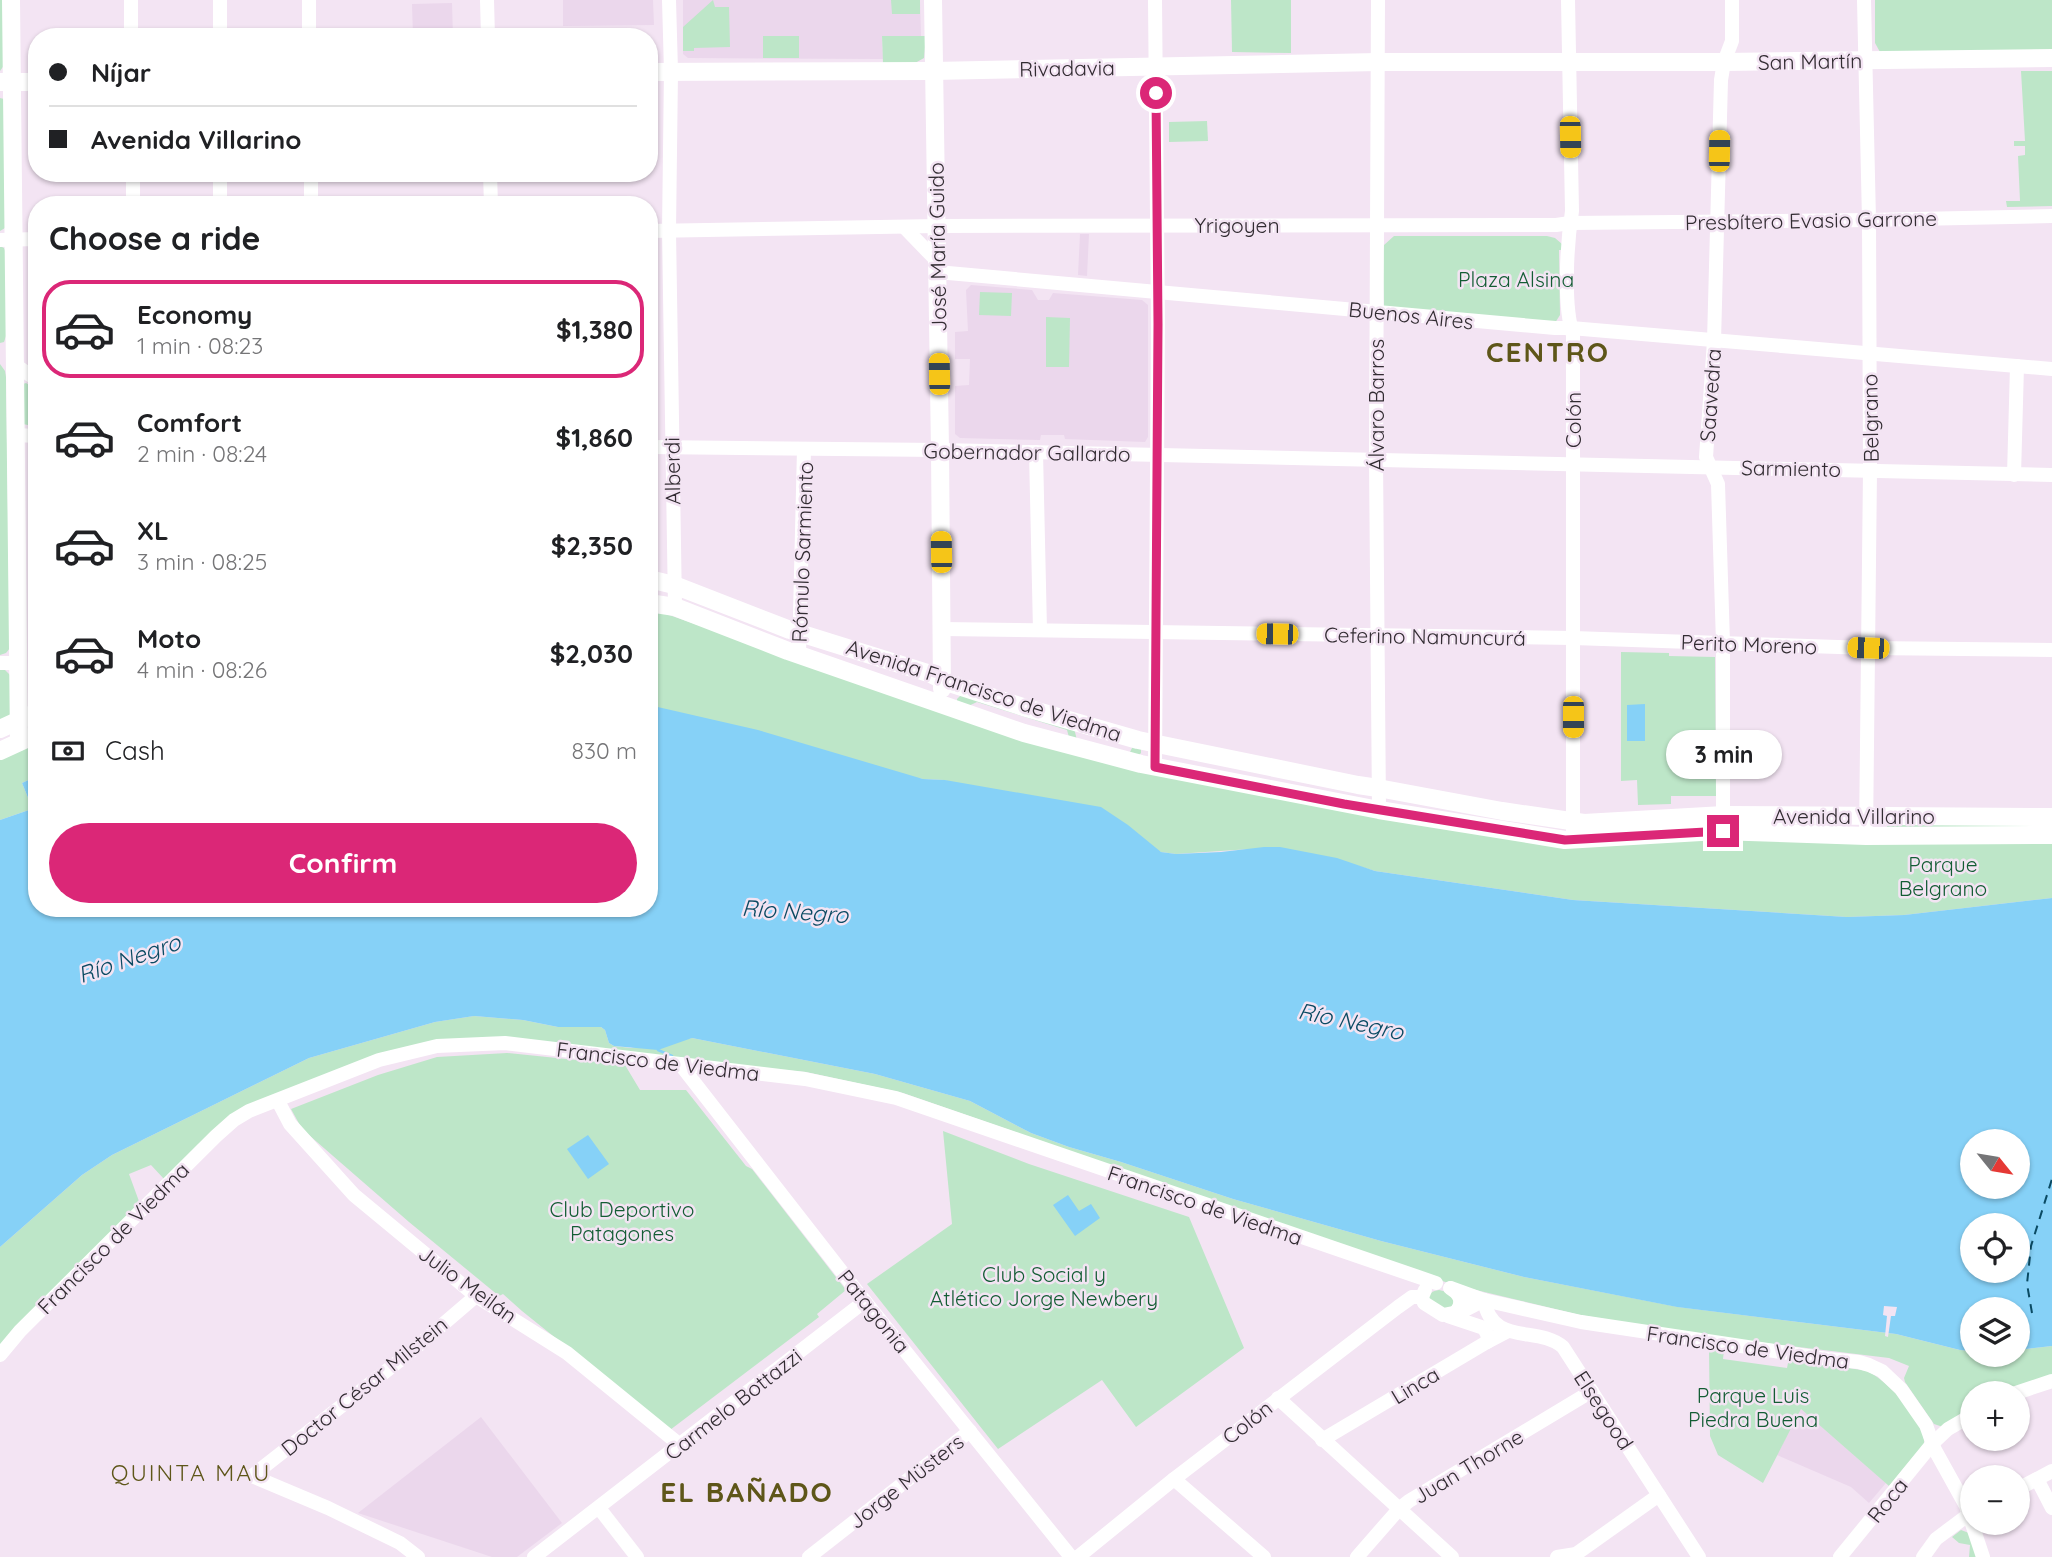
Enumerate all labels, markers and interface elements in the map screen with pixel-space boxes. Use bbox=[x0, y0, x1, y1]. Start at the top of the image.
street label: San Martín bbox=[1758, 47, 1862, 75]
street label: Rivadavia bbox=[1019, 54, 1115, 82]
text: Níjar bbox=[91, 56, 151, 89]
route start bbox=[1140, 77, 1172, 109]
car bbox=[1560, 116, 1581, 158]
text: Avenida Villarino bbox=[91, 123, 302, 156]
car bbox=[1709, 130, 1730, 172]
street label: José María Guido bbox=[923, 162, 951, 332]
street label: Presbítero Evasio Garrone bbox=[1685, 205, 1937, 235]
street label: Yrigoyen bbox=[1194, 212, 1280, 238]
text: Choose a ride bbox=[49, 218, 261, 258]
park label: Plaza Alsina bbox=[1458, 266, 1574, 292]
street label: Buenos Aires bbox=[1347, 296, 1475, 334]
icon: car bbox=[53, 298, 116, 361]
text: Economy bbox=[137, 298, 252, 331]
text: $1,380 bbox=[556, 313, 633, 346]
text: 1 min · 08:23 bbox=[137, 331, 263, 360]
district label: CENTRO bbox=[1486, 334, 1610, 369]
street label: Álvaro Barros bbox=[1363, 339, 1389, 471]
street label: Saavedra bbox=[1694, 348, 1726, 442]
car bbox=[929, 353, 950, 395]
street label: Belgrano bbox=[1856, 373, 1884, 463]
street label: Colón bbox=[1560, 392, 1586, 448]
icon: car bbox=[53, 406, 116, 469]
text: Comfort bbox=[137, 406, 242, 439]
text: $1,860 bbox=[556, 421, 633, 454]
street label: Alberdi bbox=[658, 437, 686, 505]
street label: Gobernador Gallardo bbox=[923, 437, 1131, 467]
text: 2 min · 08:24 bbox=[137, 439, 267, 468]
street label: Sarmiento bbox=[1741, 454, 1841, 482]
street label: Rómulo Sarmiento bbox=[786, 461, 818, 643]
icon: car bbox=[53, 514, 116, 577]
text: XL bbox=[137, 514, 169, 547]
text: $2,350 bbox=[551, 529, 633, 562]
car bbox=[931, 531, 952, 573]
text: 3 min · 08:25 bbox=[137, 547, 267, 576]
street label: Ceferino Namuncurá bbox=[1324, 621, 1526, 651]
icon: car bbox=[53, 622, 116, 685]
text: Moto bbox=[137, 622, 201, 655]
car bbox=[1256, 623, 1299, 645]
street label: Perito Moreno bbox=[1680, 629, 1818, 659]
street label: Avenida Francisco de Viedma bbox=[843, 633, 1125, 747]
text: $2,030 bbox=[550, 637, 633, 670]
car bbox=[1847, 637, 1890, 659]
text: 4 min · 08:26 bbox=[137, 655, 267, 684]
car bbox=[1563, 696, 1584, 738]
callout: 3 min bbox=[1665, 730, 1781, 778]
icon: cash bbox=[49, 732, 87, 770]
text: Cash bbox=[105, 734, 165, 767]
text: 830 m bbox=[572, 736, 637, 765]
text: 3 min bbox=[1694, 740, 1754, 769]
street label: Avenida Villarino bbox=[1773, 803, 1935, 829]
route end bbox=[1707, 815, 1739, 847]
button: Confirm bbox=[49, 823, 637, 903]
park label: Parque Belgrano bbox=[1899, 851, 1987, 901]
water label: Río Negro bbox=[741, 893, 850, 929]
water label: Río Negro bbox=[74, 927, 185, 989]
water label: Río Negro bbox=[1296, 996, 1407, 1047]
street label: Francisco de Viedma bbox=[555, 1036, 761, 1086]
north arrow bbox=[1960, 1129, 2030, 1199]
map controls bbox=[1960, 1129, 2030, 1535]
street label: Francisco de Viedma bbox=[32, 1157, 194, 1319]
street label: Francisco de Viedma bbox=[1104, 1159, 1306, 1251]
park label: Club Deportivo Patagones bbox=[550, 1196, 694, 1246]
button: locate bbox=[1960, 1213, 2030, 1283]
street label: Julio Meilán bbox=[414, 1240, 522, 1328]
park label: Club Social y Atlético Jorge Newbery bbox=[930, 1261, 1158, 1311]
street label: Patagonia bbox=[833, 1264, 915, 1358]
button: layers bbox=[1960, 1297, 2030, 1367]
street label: Doctor César Milstein bbox=[276, 1311, 452, 1461]
street label: Francisco de Viedma bbox=[1645, 1320, 1851, 1374]
street label: Carmelo Bottazzi bbox=[659, 1343, 807, 1465]
street label: Linca bbox=[1386, 1361, 1444, 1409]
street label: Elsegood bbox=[1569, 1366, 1639, 1454]
button: + bbox=[1960, 1381, 2030, 1451]
park label: Parque Luis Piedra Buena bbox=[1688, 1382, 1818, 1432]
street label: Colón bbox=[1217, 1394, 1277, 1450]
street label: Juan Thorne bbox=[1408, 1423, 1528, 1509]
street label: Jorge Müsters bbox=[843, 1428, 969, 1534]
district label: QUINTA MAU bbox=[111, 1458, 271, 1487]
button: − bbox=[1960, 1465, 2030, 1535]
street label: Roca bbox=[1861, 1472, 1913, 1528]
district label: EL BAÑADO bbox=[660, 1474, 834, 1509]

